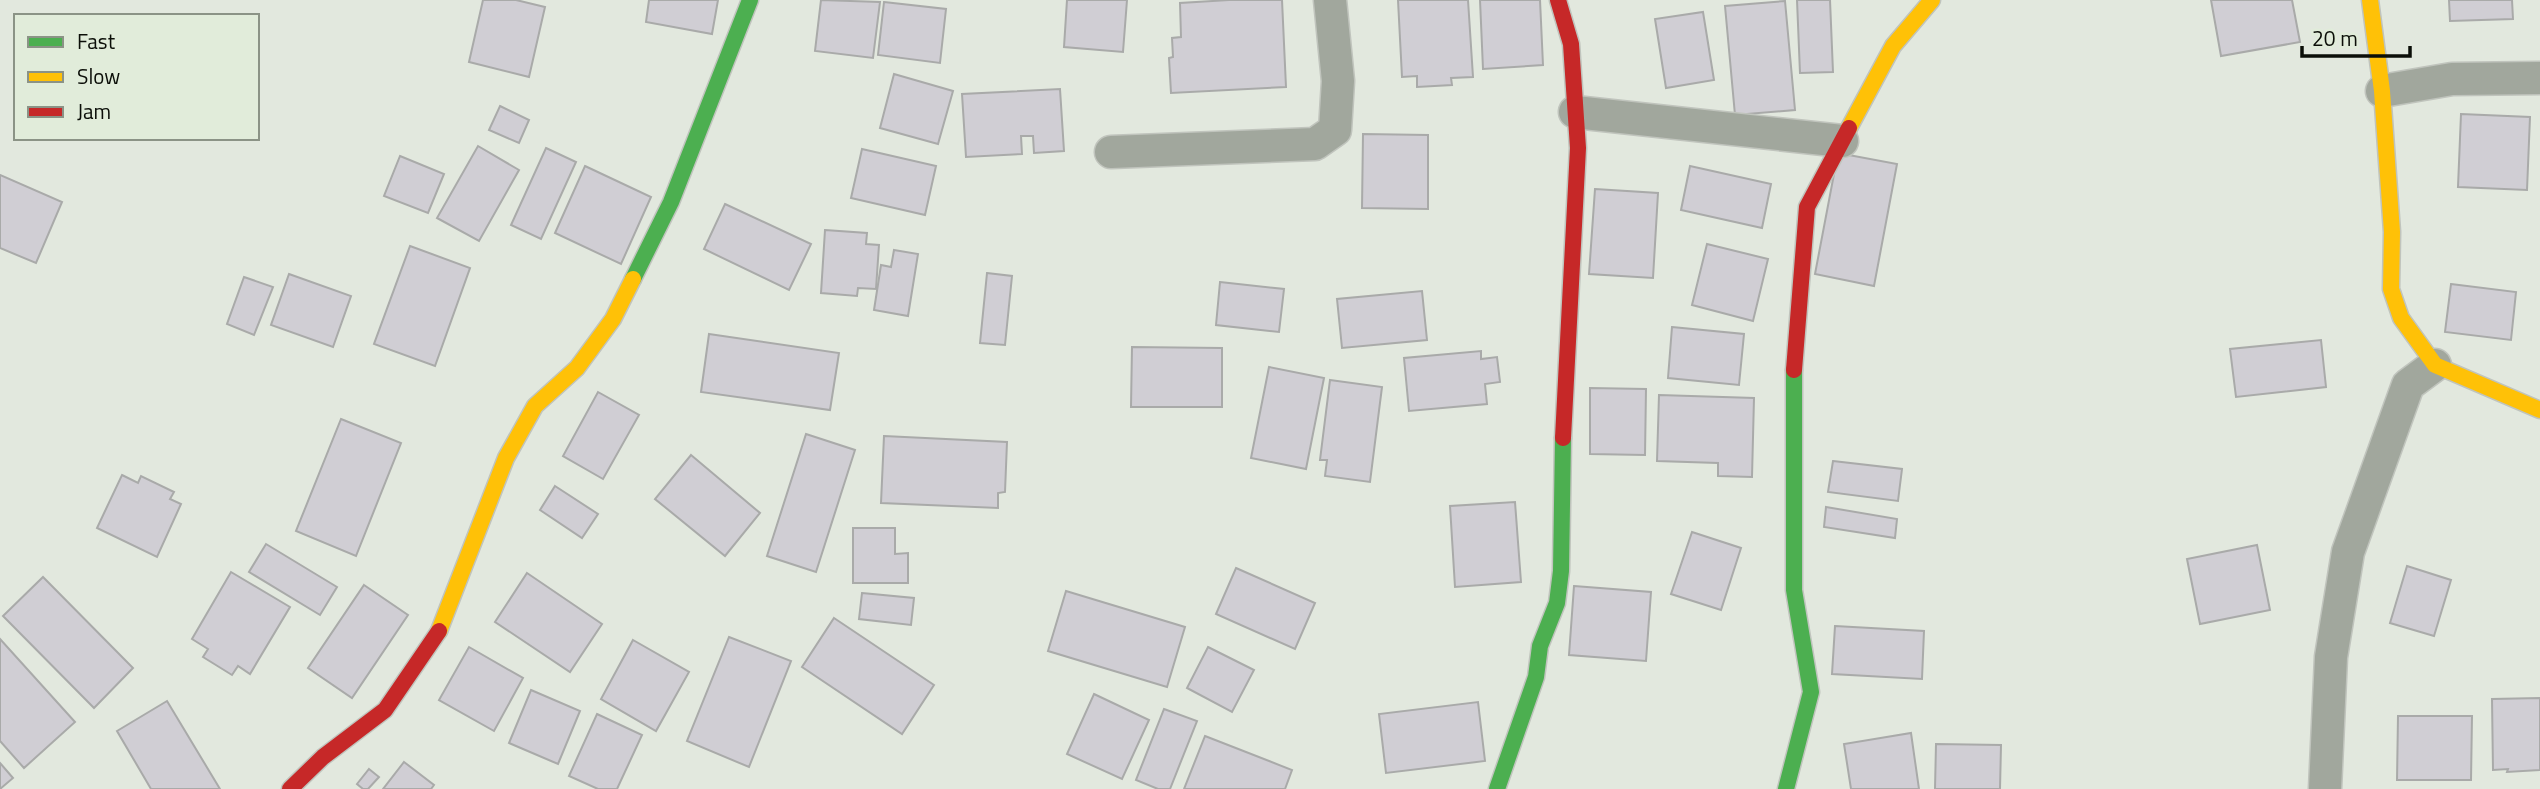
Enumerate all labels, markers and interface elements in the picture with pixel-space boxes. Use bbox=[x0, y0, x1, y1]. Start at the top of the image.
legend bbox=[14, 14, 259, 140]
scale bar bbox=[2302, 14, 2410, 58]
text: 20 m bbox=[2312, 22, 2358, 54]
text: Fast bbox=[77, 25, 116, 57]
text: Slow bbox=[77, 60, 120, 92]
text: Jam bbox=[77, 95, 111, 127]

